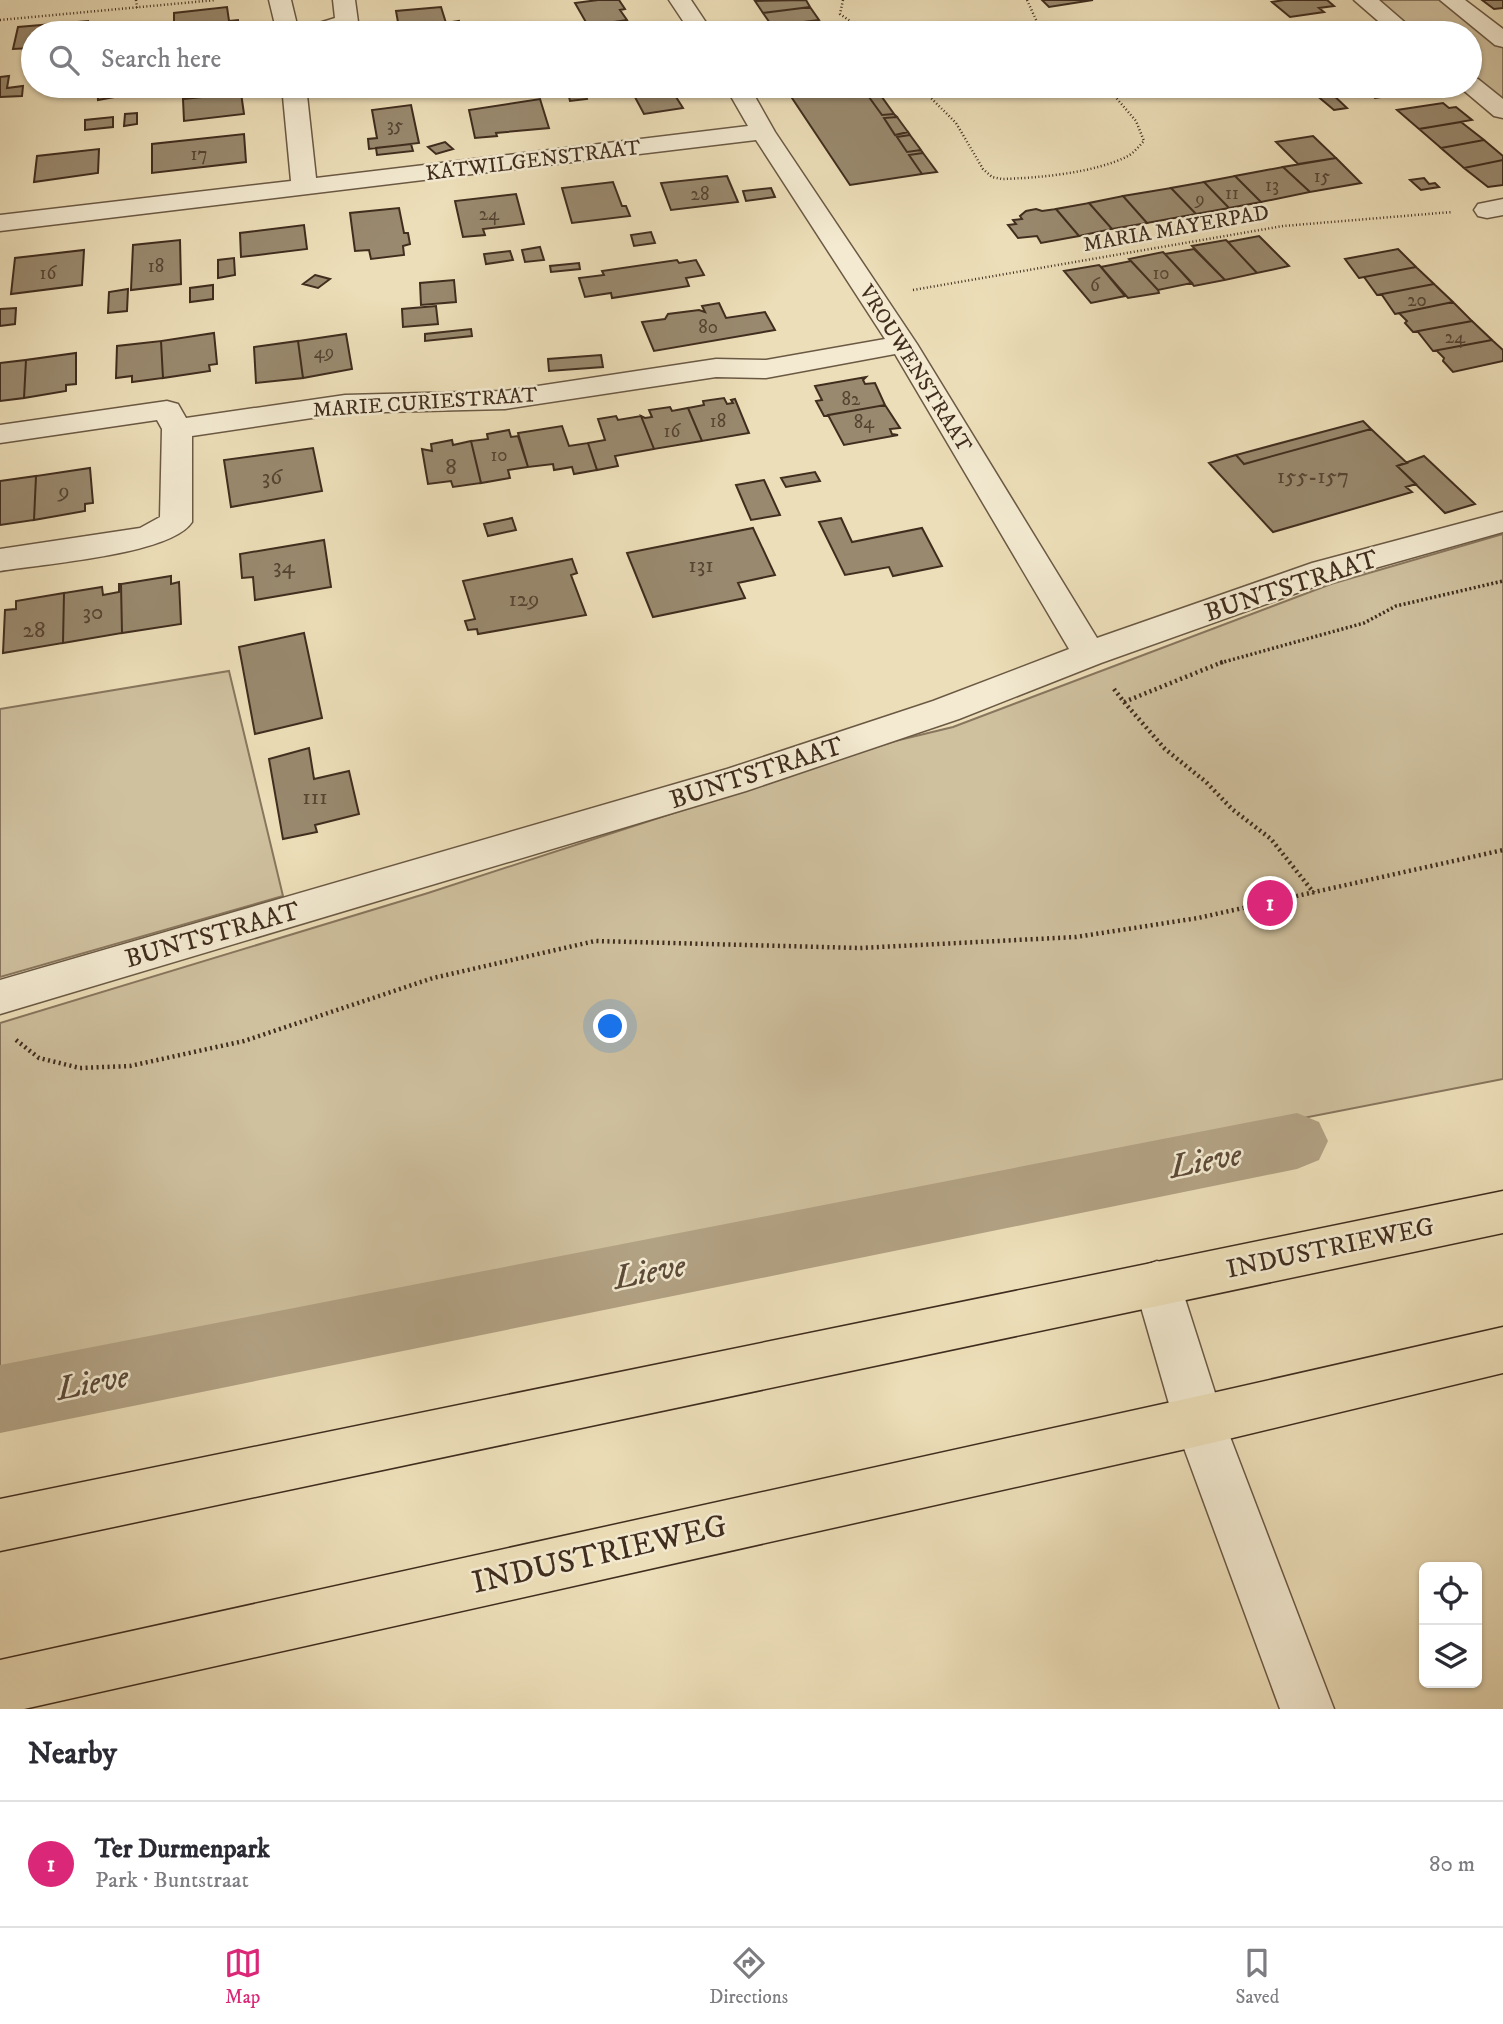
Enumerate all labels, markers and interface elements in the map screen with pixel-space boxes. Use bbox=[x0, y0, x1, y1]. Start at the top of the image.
search box bbox=[21, 21, 1482, 98]
icon: search bbox=[45, 41, 83, 79]
text: Search here bbox=[101, 43, 221, 76]
house number: 35 bbox=[387, 114, 404, 137]
street label: KATWILGENSTRAAT bbox=[424, 135, 642, 187]
house number: 17 bbox=[191, 143, 208, 166]
house number: 15 bbox=[1314, 165, 1331, 188]
house number: 13 bbox=[1265, 174, 1279, 197]
house number: 11 bbox=[1225, 182, 1239, 205]
house number: 28 bbox=[691, 183, 709, 206]
house number: 9 bbox=[1194, 188, 1205, 211]
street label: MARIA MAYERPAD bbox=[1081, 200, 1271, 258]
house number: 24 bbox=[479, 203, 500, 226]
house number: 18 bbox=[148, 255, 164, 278]
house number: 16 bbox=[40, 262, 58, 285]
house number: 10 bbox=[1152, 262, 1170, 285]
house number: 6 bbox=[1090, 274, 1101, 297]
street label: VROUWENSTRAAT bbox=[853, 279, 977, 457]
house number: 20 bbox=[1407, 289, 1427, 312]
house number: 80 bbox=[698, 316, 718, 339]
house number: 24 bbox=[1445, 326, 1466, 349]
house number: 49 bbox=[314, 341, 334, 364]
street label: MARIE CURIESTRAAT bbox=[312, 382, 538, 424]
house number: 82 bbox=[842, 388, 861, 411]
house number: 18 bbox=[710, 410, 726, 433]
house number: 84 bbox=[854, 411, 875, 434]
house number: 16 bbox=[664, 420, 682, 443]
house number: 10 bbox=[490, 444, 508, 467]
house number: 8 bbox=[445, 453, 457, 482]
house number: 155-157 bbox=[1277, 462, 1349, 491]
house number: 36 bbox=[262, 463, 283, 492]
house number: 9 bbox=[57, 477, 70, 506]
street label: BUNTSTRAAT bbox=[1201, 543, 1383, 630]
house number: 131 bbox=[688, 551, 714, 580]
house number: 34 bbox=[273, 552, 296, 581]
house number: 129 bbox=[508, 585, 540, 614]
house number: 30 bbox=[83, 598, 103, 627]
house number: 28 bbox=[23, 616, 45, 645]
street label: BUNTSTRAAT bbox=[666, 730, 848, 817]
house number: 111 bbox=[302, 783, 328, 812]
pin: 1 bbox=[1247, 877, 1293, 929]
street label: BUNTSTRAAT bbox=[121, 895, 304, 976]
your location bbox=[593, 1009, 627, 1043]
water label: Lieve bbox=[1164, 1134, 1246, 1189]
street label: INDUSTRIEWEG bbox=[1223, 1210, 1437, 1287]
water label: Lieve bbox=[608, 1245, 690, 1300]
water label: Lieve bbox=[51, 1356, 133, 1411]
street label: INDUSTRIEWEG bbox=[468, 1506, 731, 1604]
map controls bbox=[1419, 1562, 1482, 1688]
button: locate bbox=[1419, 1562, 1482, 1625]
button: layers bbox=[1419, 1625, 1482, 1688]
text: Nearby bbox=[28, 1736, 117, 1773]
text: Ter Durmenpark bbox=[95, 1833, 270, 1866]
text: 1 bbox=[47, 1850, 55, 1879]
text: 80 m bbox=[1429, 1850, 1475, 1879]
text: Park · Buntstraat bbox=[95, 1866, 249, 1895]
tab: Map bbox=[224, 1944, 262, 2009]
tab: Directions bbox=[709, 1944, 788, 2009]
tab: Saved bbox=[1236, 1944, 1279, 2009]

